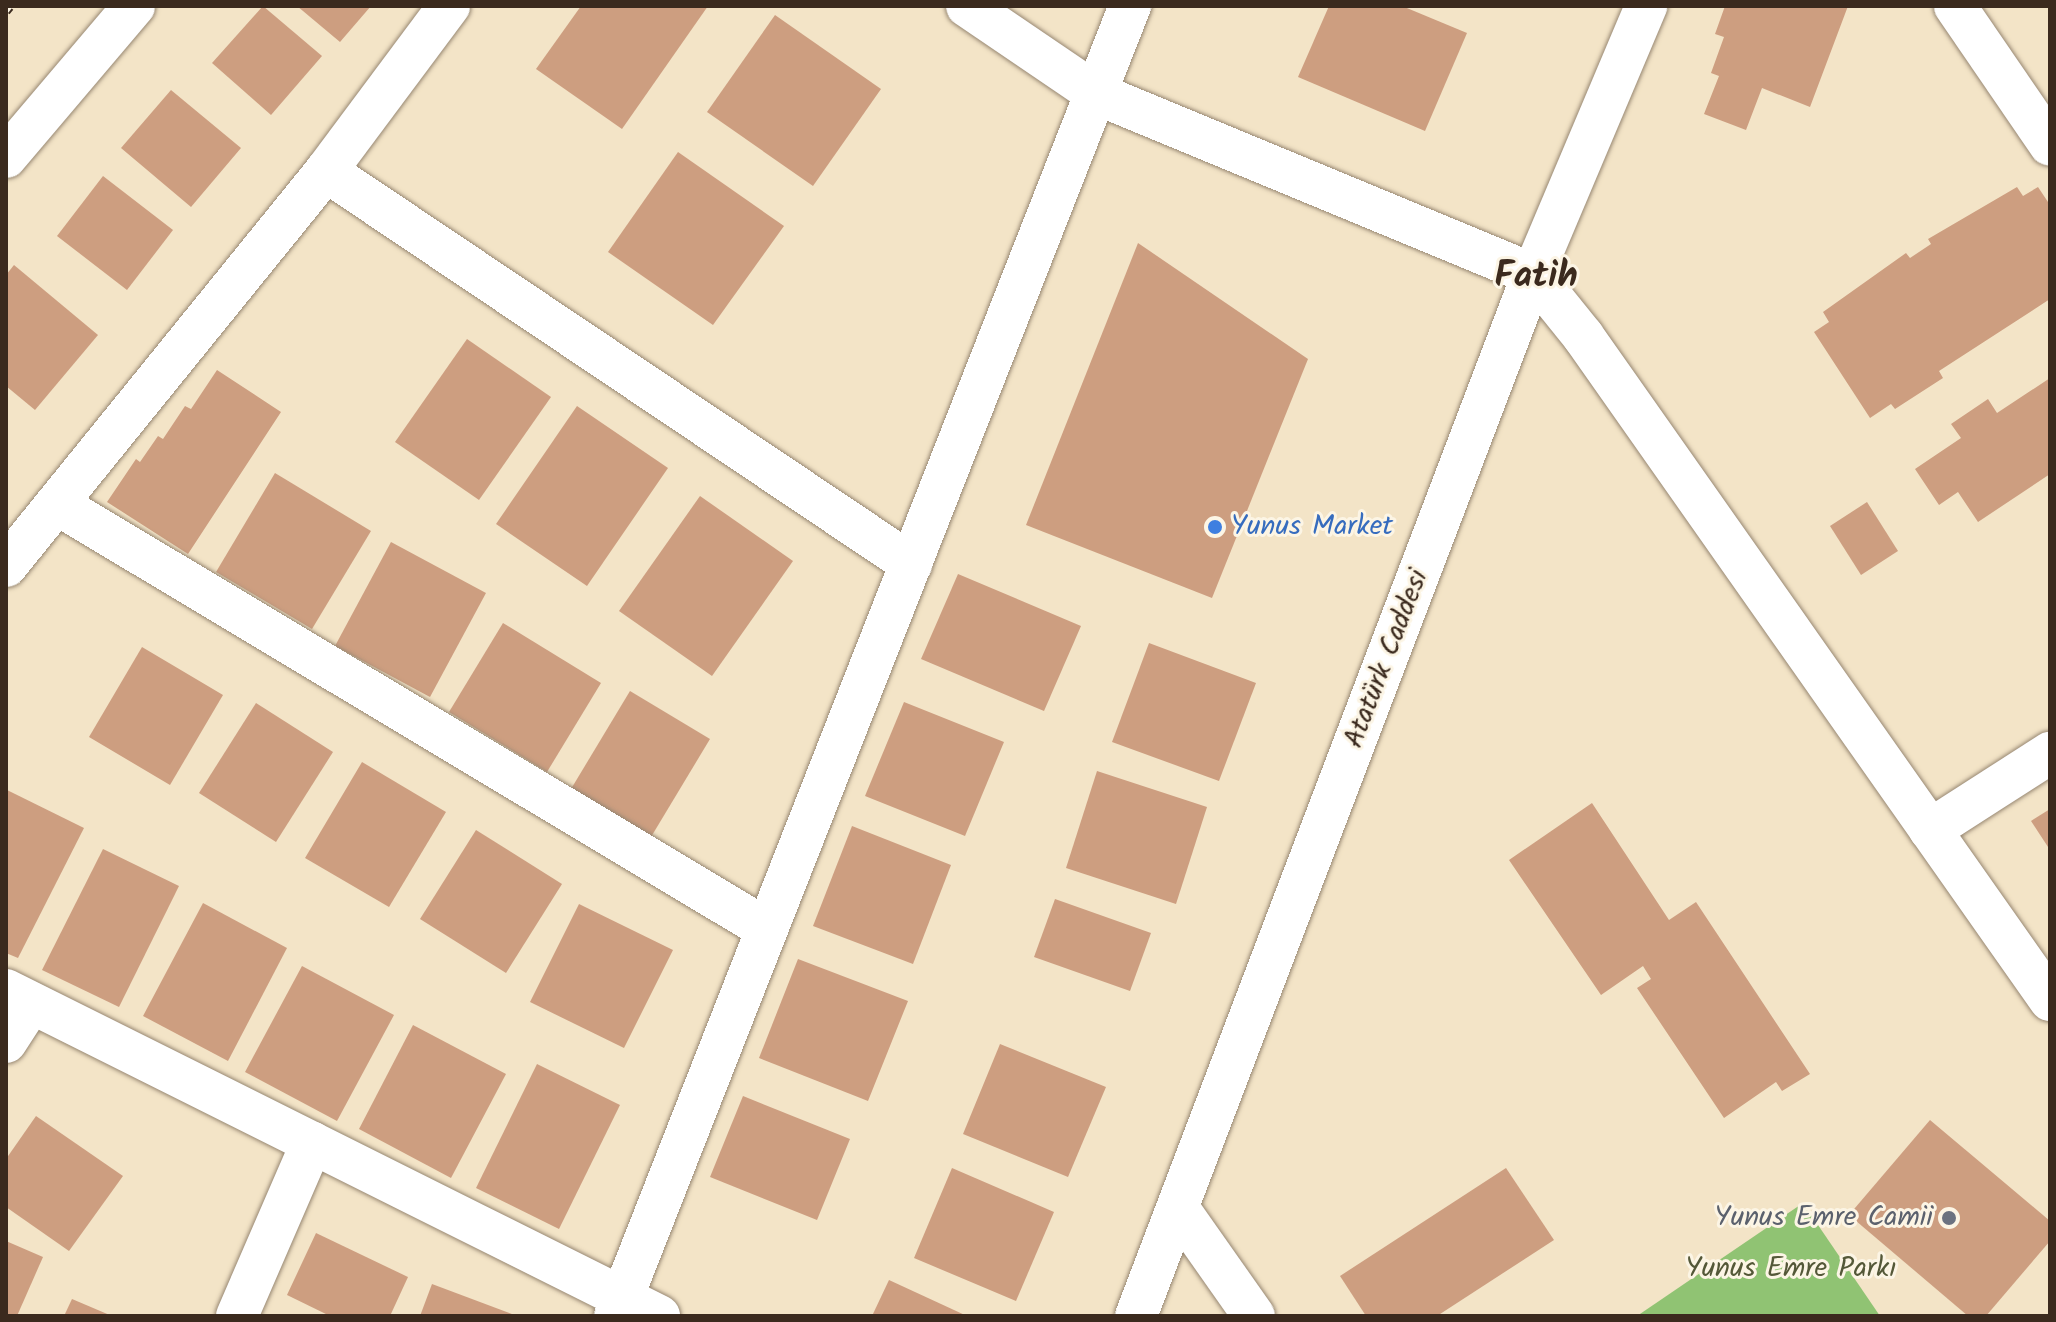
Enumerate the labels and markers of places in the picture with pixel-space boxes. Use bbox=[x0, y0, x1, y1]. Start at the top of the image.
place label: Yunus Market bbox=[1231, 510, 1393, 544]
marker: Yunus Market bbox=[1206, 518, 1224, 536]
place label: Yunus Emre Camii bbox=[1715, 1201, 1933, 1235]
marker: Yunus Emre Camii bbox=[1940, 1209, 1958, 1227]

